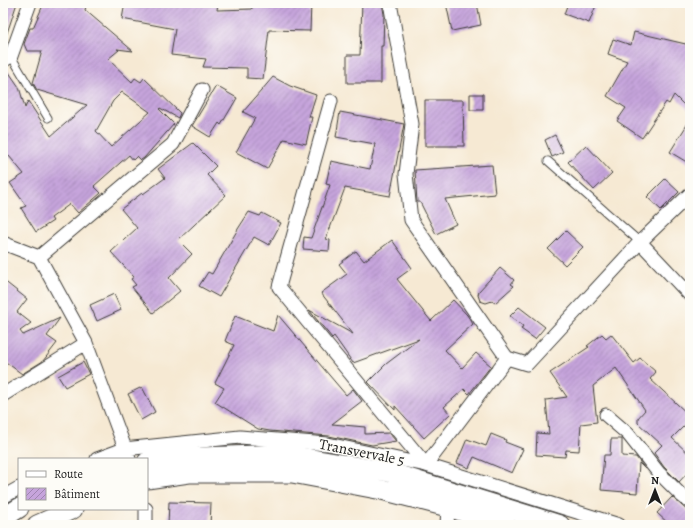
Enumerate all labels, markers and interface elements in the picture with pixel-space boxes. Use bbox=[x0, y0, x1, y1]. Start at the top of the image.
street label: Transvervale 5 bbox=[317, 434, 407, 470]
legend bbox=[18, 458, 148, 510]
text: Route bbox=[54, 466, 83, 482]
north arrow bbox=[635, 470, 675, 510]
text: N bbox=[651, 473, 659, 488]
text: Bâtiment bbox=[54, 486, 100, 502]

